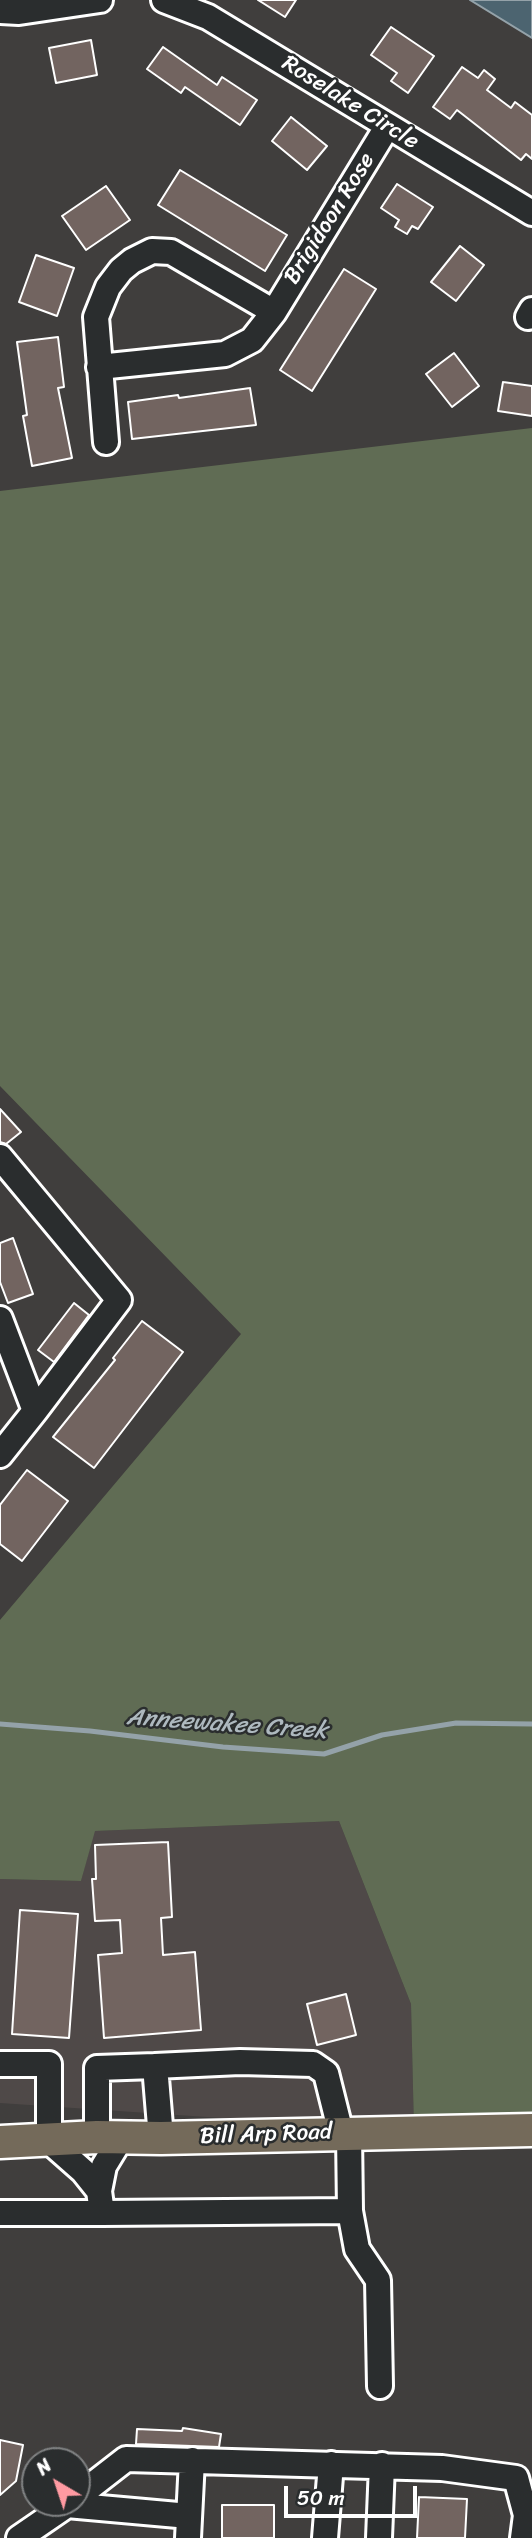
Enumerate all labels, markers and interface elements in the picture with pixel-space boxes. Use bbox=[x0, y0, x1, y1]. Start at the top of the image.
street label: Roselake Circle bbox=[276, 50, 424, 156]
street label: Brigidoon Rose bbox=[279, 148, 381, 290]
water label: Anneewakee Creek bbox=[126, 1704, 328, 1746]
street label: Bill Arp Road bbox=[200, 2119, 332, 2151]
north arrow bbox=[21, 2447, 91, 2517]
text: N bbox=[28, 2450, 59, 2484]
scale bar bbox=[287, 2472, 420, 2516]
text: 50 m bbox=[297, 2479, 345, 2517]

